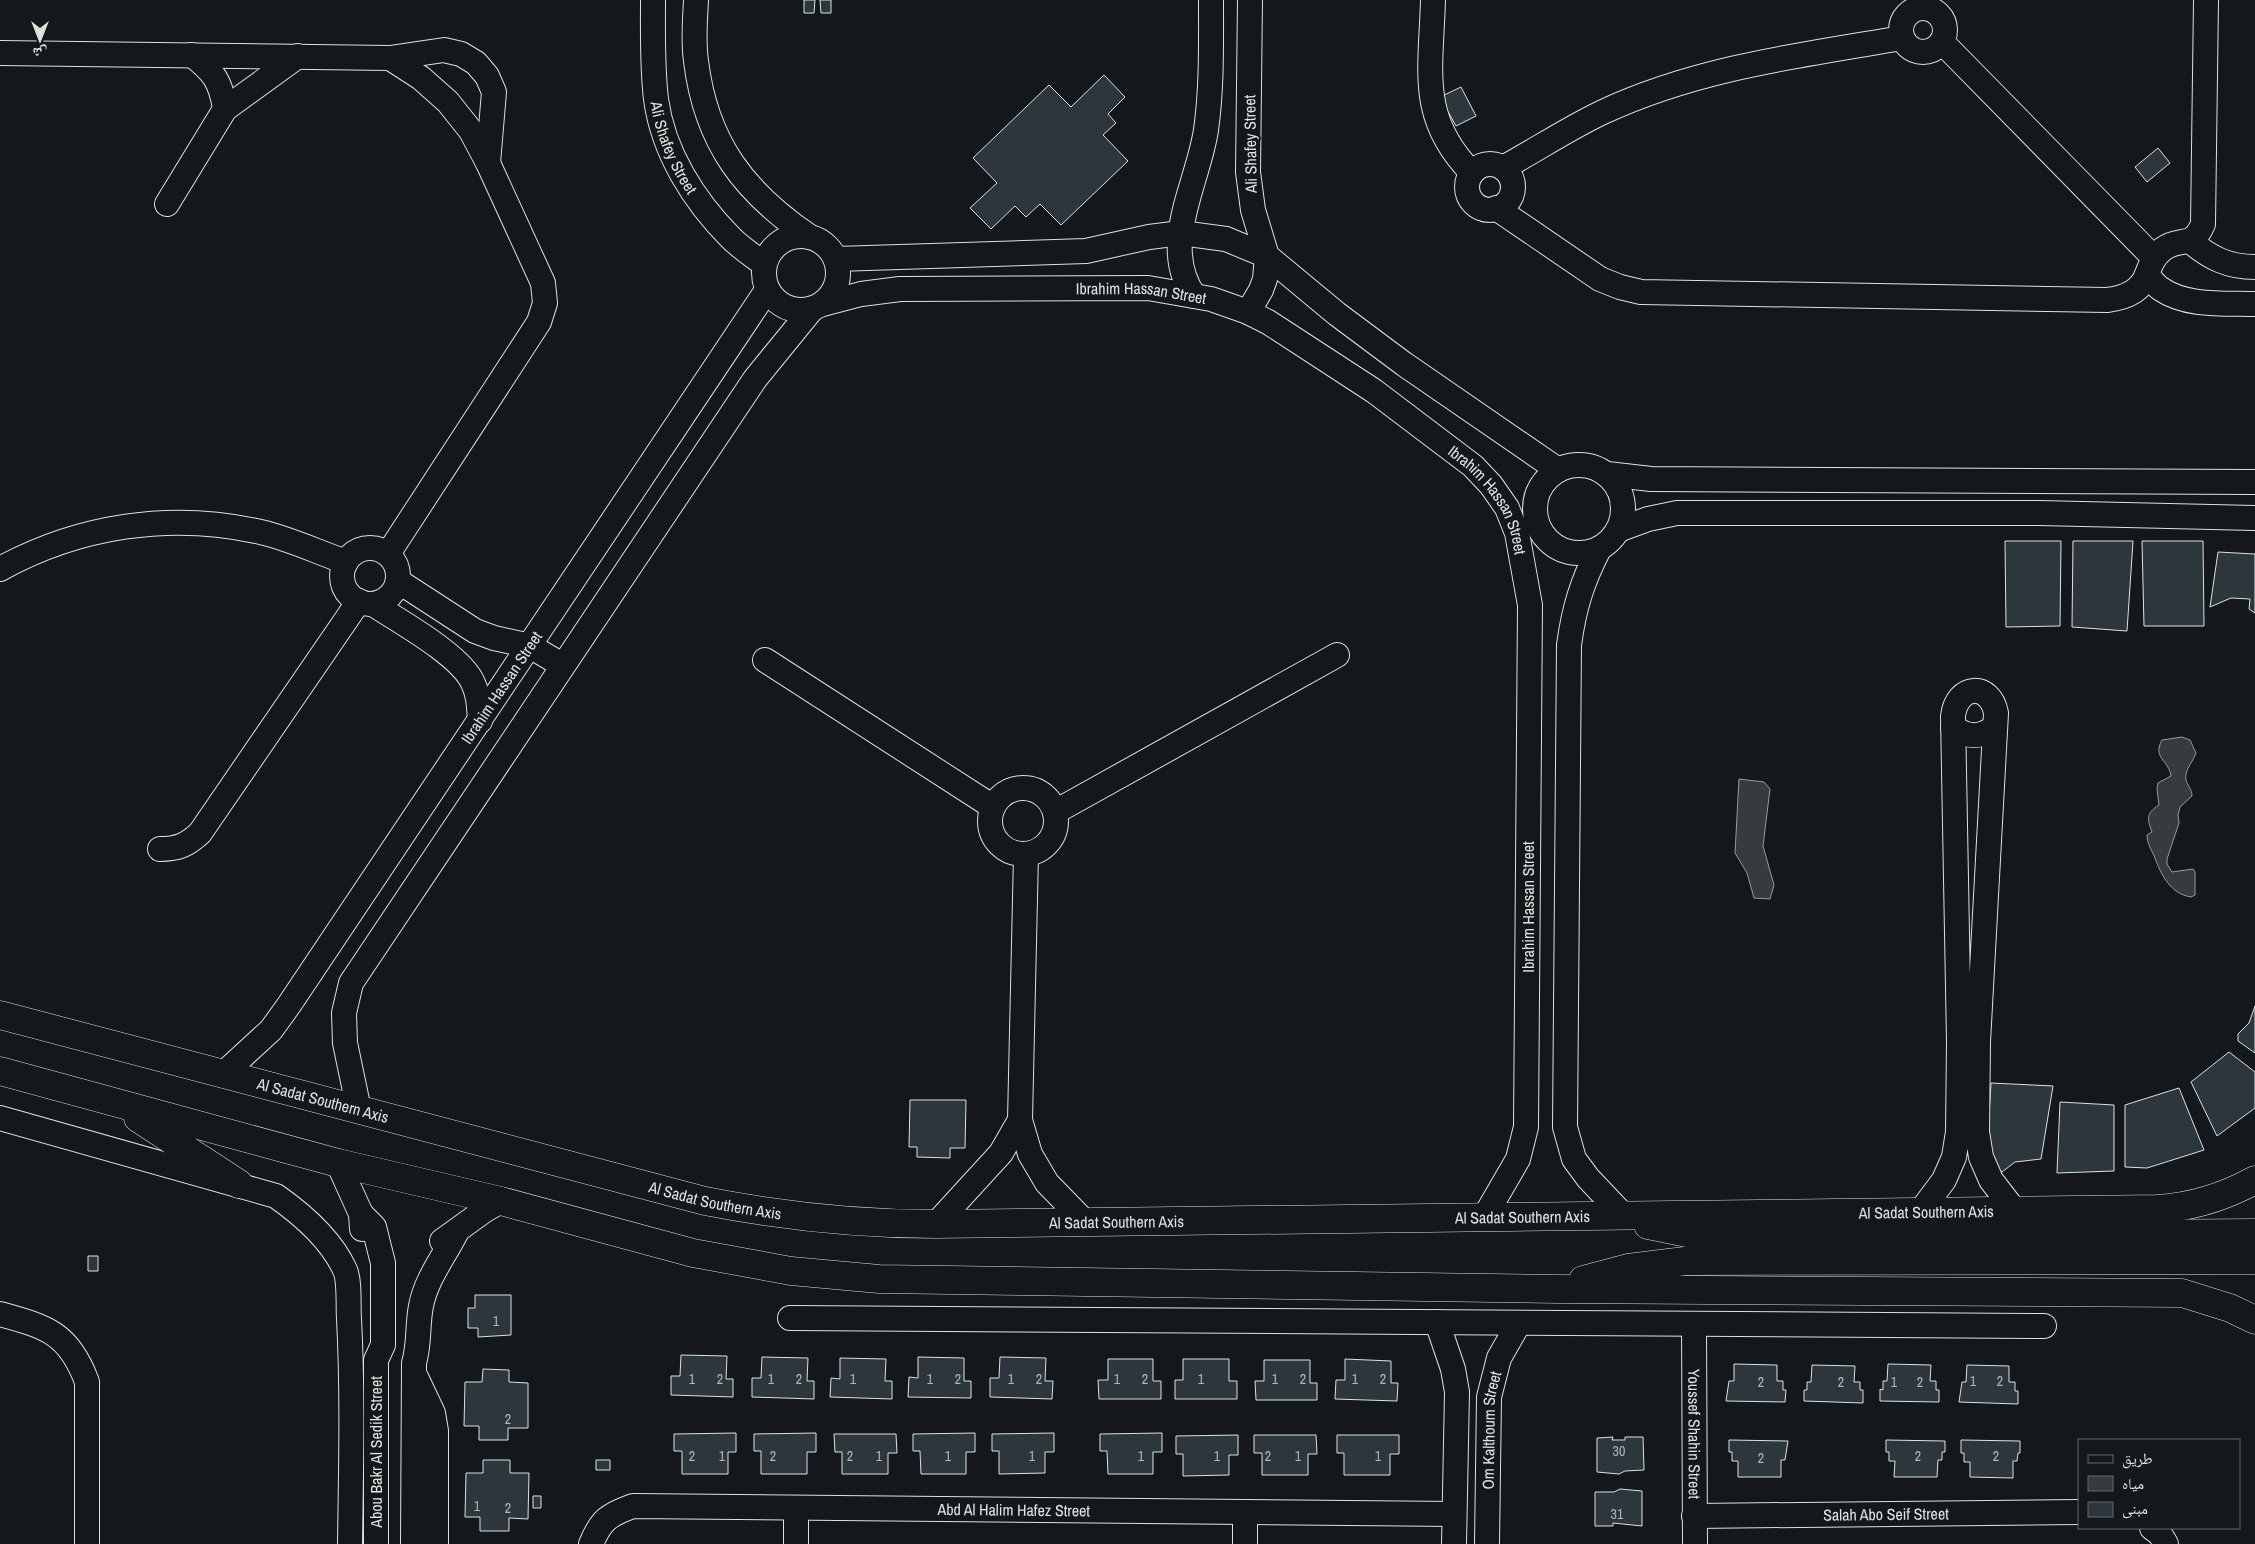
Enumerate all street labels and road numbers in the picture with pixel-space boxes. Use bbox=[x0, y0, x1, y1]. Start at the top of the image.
street label: Ali Shafey Street bbox=[1238, 94, 1262, 194]
street label: Ali Shafey Street bbox=[645, 99, 703, 199]
street label: Ibrahim Hassan Street bbox=[1076, 277, 1208, 309]
street label: Ibrahim Hassan Street bbox=[1444, 440, 1532, 557]
street label: Ibrahim Hassan Street bbox=[456, 626, 547, 748]
street label: Ibrahim Hassan Street bbox=[1517, 841, 1539, 973]
street label: Al Sadat Southern Axis bbox=[254, 1072, 391, 1128]
street label: Al Sadat Southern Axis bbox=[645, 1175, 783, 1225]
street label: Al Sadat Southern Axis bbox=[1858, 1200, 1994, 1224]
street label: Al Sadat Southern Axis bbox=[1454, 1205, 1590, 1229]
street label: Al Sadat Southern Axis bbox=[1048, 1210, 1184, 1234]
street label: Om Kalthoum Street bbox=[1477, 1368, 1506, 1490]
street label: Youssef Shahin Street bbox=[1683, 1369, 1706, 1500]
street label: Abou Bakr Al Sedik Street bbox=[365, 1376, 387, 1529]
street label: Abd Al Halim Hafez Street bbox=[936, 1498, 1090, 1521]
street label: Salah Abo Seif Street bbox=[1823, 1502, 1949, 1526]

